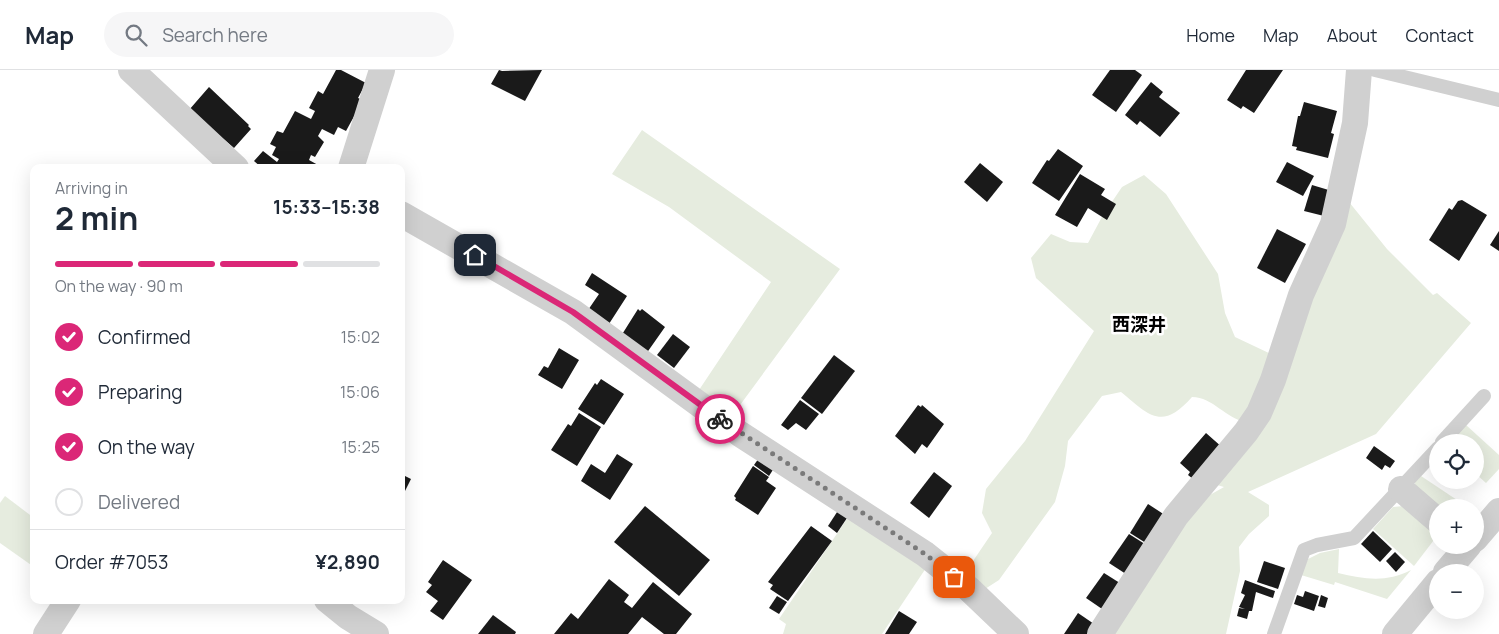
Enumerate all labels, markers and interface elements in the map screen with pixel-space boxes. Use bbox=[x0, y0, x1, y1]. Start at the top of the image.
search box bbox=[104, 12, 454, 57]
text: Map bbox=[25, 18, 74, 51]
icon: search bbox=[122, 21, 150, 49]
text: Search here bbox=[162, 22, 268, 48]
text: Home bbox=[1186, 23, 1235, 47]
text: Map bbox=[1263, 23, 1299, 47]
text: About bbox=[1327, 23, 1377, 47]
text: Contact bbox=[1405, 23, 1474, 47]
text: Arriving in bbox=[55, 177, 128, 199]
text: 15:33–15:38 bbox=[273, 194, 380, 220]
text: 2 min bbox=[55, 196, 138, 240]
pin bbox=[454, 234, 496, 276]
icon: home bbox=[461, 241, 489, 269]
text: On the way · 90 m bbox=[55, 275, 183, 297]
district label: 西深井 bbox=[1112, 312, 1166, 336]
icon: check bbox=[55, 323, 83, 351]
text: Confirmed bbox=[98, 324, 191, 350]
text: 15:02 bbox=[341, 326, 380, 348]
icon: check bbox=[55, 378, 83, 406]
text: Preparing bbox=[98, 379, 183, 405]
text: 15:06 bbox=[340, 381, 380, 403]
courier bbox=[695, 394, 745, 444]
icon: bike bbox=[706, 405, 734, 433]
icon: check bbox=[55, 433, 83, 461]
text: On the way bbox=[98, 434, 195, 460]
map controls bbox=[1429, 434, 1484, 619]
button: locate bbox=[1429, 434, 1484, 489]
text: 15:25 bbox=[341, 436, 380, 458]
text: Delivered bbox=[98, 489, 180, 515]
button: + bbox=[1429, 499, 1484, 554]
text: Order #7053 bbox=[55, 549, 169, 575]
text: ¥2,890 bbox=[315, 549, 380, 575]
pin bbox=[933, 556, 975, 598]
icon: bag bbox=[940, 563, 968, 591]
button: − bbox=[1429, 564, 1484, 619]

